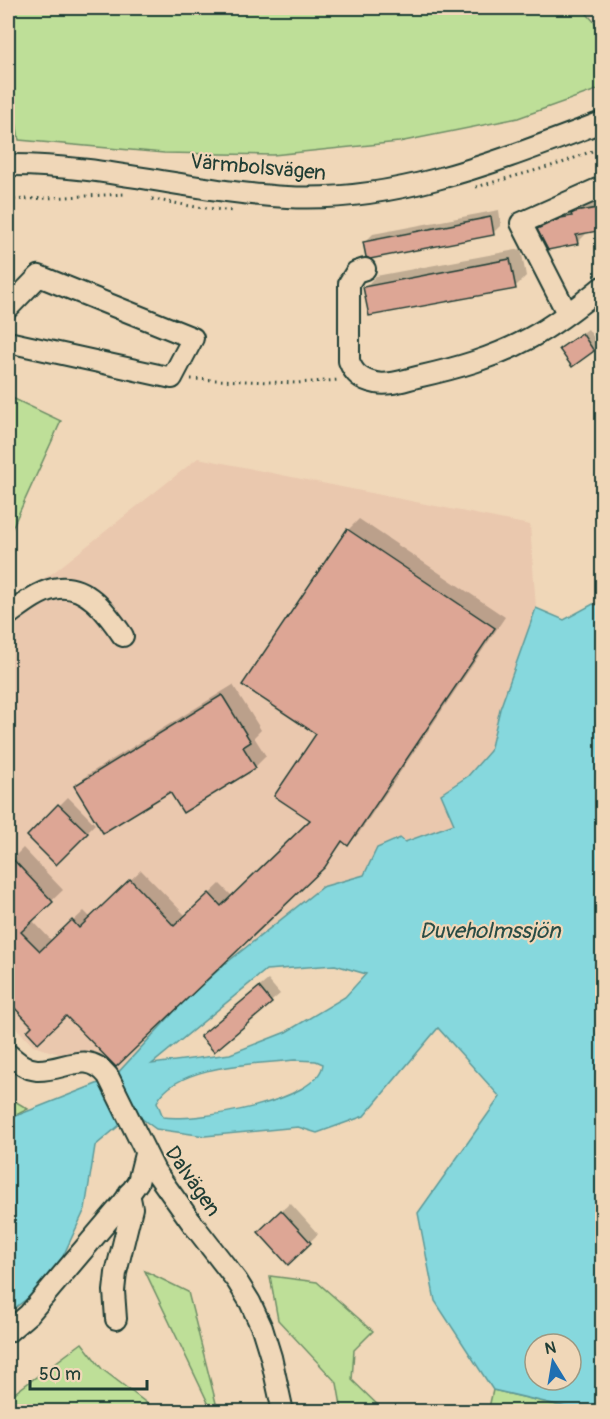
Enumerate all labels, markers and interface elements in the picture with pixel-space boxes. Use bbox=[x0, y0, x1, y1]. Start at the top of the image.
street label: Värmbolsvägen bbox=[189, 148, 327, 187]
water label: Duveholmssjön bbox=[420, 917, 562, 945]
street label: Dalvägen bbox=[159, 1141, 227, 1222]
north arrow bbox=[523, 1332, 583, 1392]
text: N bbox=[543, 1337, 558, 1359]
scale bar bbox=[30, 1353, 147, 1391]
text: 50 m bbox=[39, 1363, 81, 1386]

